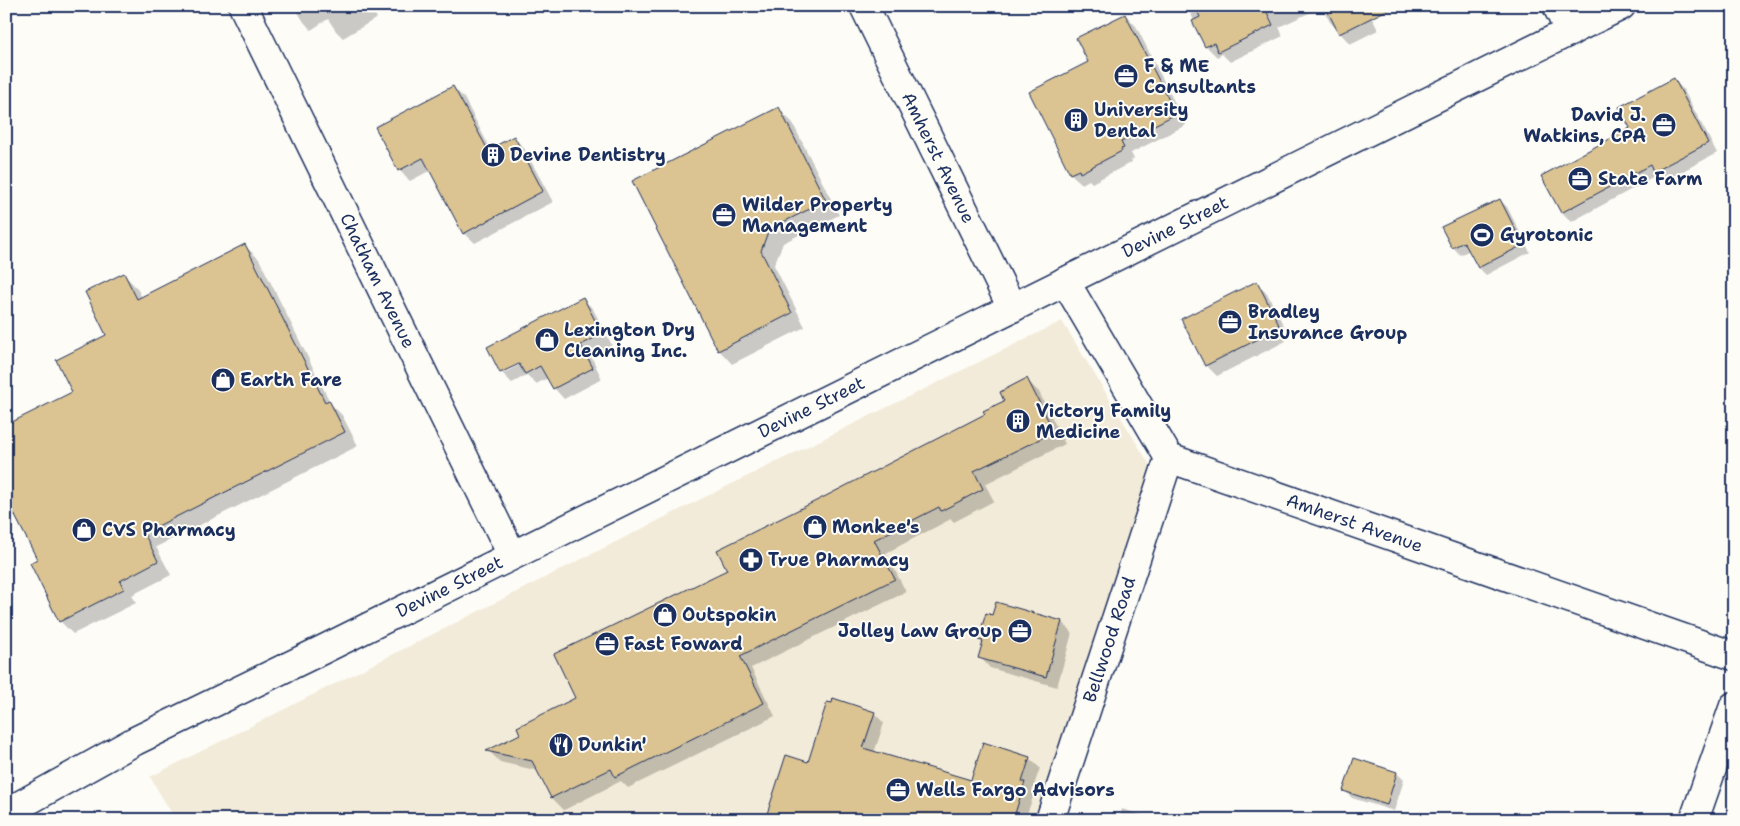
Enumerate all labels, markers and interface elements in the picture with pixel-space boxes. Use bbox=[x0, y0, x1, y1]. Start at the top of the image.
place label: F & ME Consultants bbox=[1144, 54, 1256, 99]
office icon: F & ME Consultants bbox=[1113, 63, 1139, 89]
street label: Amherst Avenue bbox=[896, 88, 981, 227]
place label: University Dental bbox=[1094, 98, 1188, 143]
place label: David J. Watkins, CPA bbox=[1523, 103, 1646, 148]
building icon: University Dental bbox=[1063, 107, 1089, 133]
office icon: David J. Watkins, CPA bbox=[1651, 112, 1677, 138]
building icon: Devine Dentistry bbox=[480, 142, 506, 168]
place label: Devine Dentistry bbox=[510, 143, 666, 167]
office icon: State Farm bbox=[1567, 166, 1593, 192]
place label: State Farm bbox=[1598, 167, 1703, 191]
street label: Devine Street bbox=[1118, 190, 1233, 264]
place label: Wilder Property Management bbox=[742, 193, 893, 238]
office icon: Wilder Property Management bbox=[711, 202, 737, 228]
street label: Chatham Avenue bbox=[334, 209, 421, 352]
sports icon: Gyrotonic bbox=[1469, 222, 1495, 248]
place label: Gyrotonic bbox=[1500, 223, 1593, 247]
place label: Bradley Insurance Group bbox=[1248, 300, 1408, 345]
office icon: Bradley Insurance Group bbox=[1217, 309, 1243, 335]
place label: Lexington Dry Cleaning Inc. bbox=[564, 318, 695, 363]
shop icon: Lexington Dry Cleaning Inc. bbox=[534, 327, 560, 353]
shop icon: Earth Fare bbox=[210, 367, 236, 393]
place label: Earth Fare bbox=[240, 368, 342, 392]
street label: Devine Street bbox=[754, 371, 869, 444]
place label: Victory Family Medicine bbox=[1036, 399, 1171, 444]
building icon: Victory Family Medicine bbox=[1005, 408, 1031, 434]
street label: Amherst Avenue bbox=[1283, 488, 1426, 558]
shop icon: Monkee's bbox=[802, 514, 828, 540]
place label: Monkee's bbox=[832, 515, 920, 539]
shop icon: CVS Pharmacy bbox=[71, 517, 97, 543]
place label: CVS Pharmacy bbox=[102, 518, 236, 542]
pharmacy icon: True Pharmacy bbox=[738, 547, 764, 573]
place label: True Pharmacy bbox=[768, 548, 909, 572]
street label: Devine Street bbox=[392, 550, 507, 623]
street label: Bellwood Road bbox=[1077, 573, 1141, 706]
shop icon: Outspokin bbox=[652, 602, 678, 628]
place label: Outspokin bbox=[682, 603, 776, 627]
office icon: Jolley Law Group bbox=[1007, 618, 1033, 644]
place label: Jolley Law Group bbox=[838, 619, 1002, 643]
office icon: Fast Foward bbox=[594, 631, 620, 657]
place label: Fast Foward bbox=[624, 632, 743, 656]
restaurant icon: Dunkin' bbox=[548, 732, 574, 758]
place label: Dunkin' bbox=[578, 733, 647, 757]
office icon: Wells Fargo Advisors bbox=[885, 777, 911, 803]
place label: Wells Fargo Advisors bbox=[916, 778, 1115, 802]

